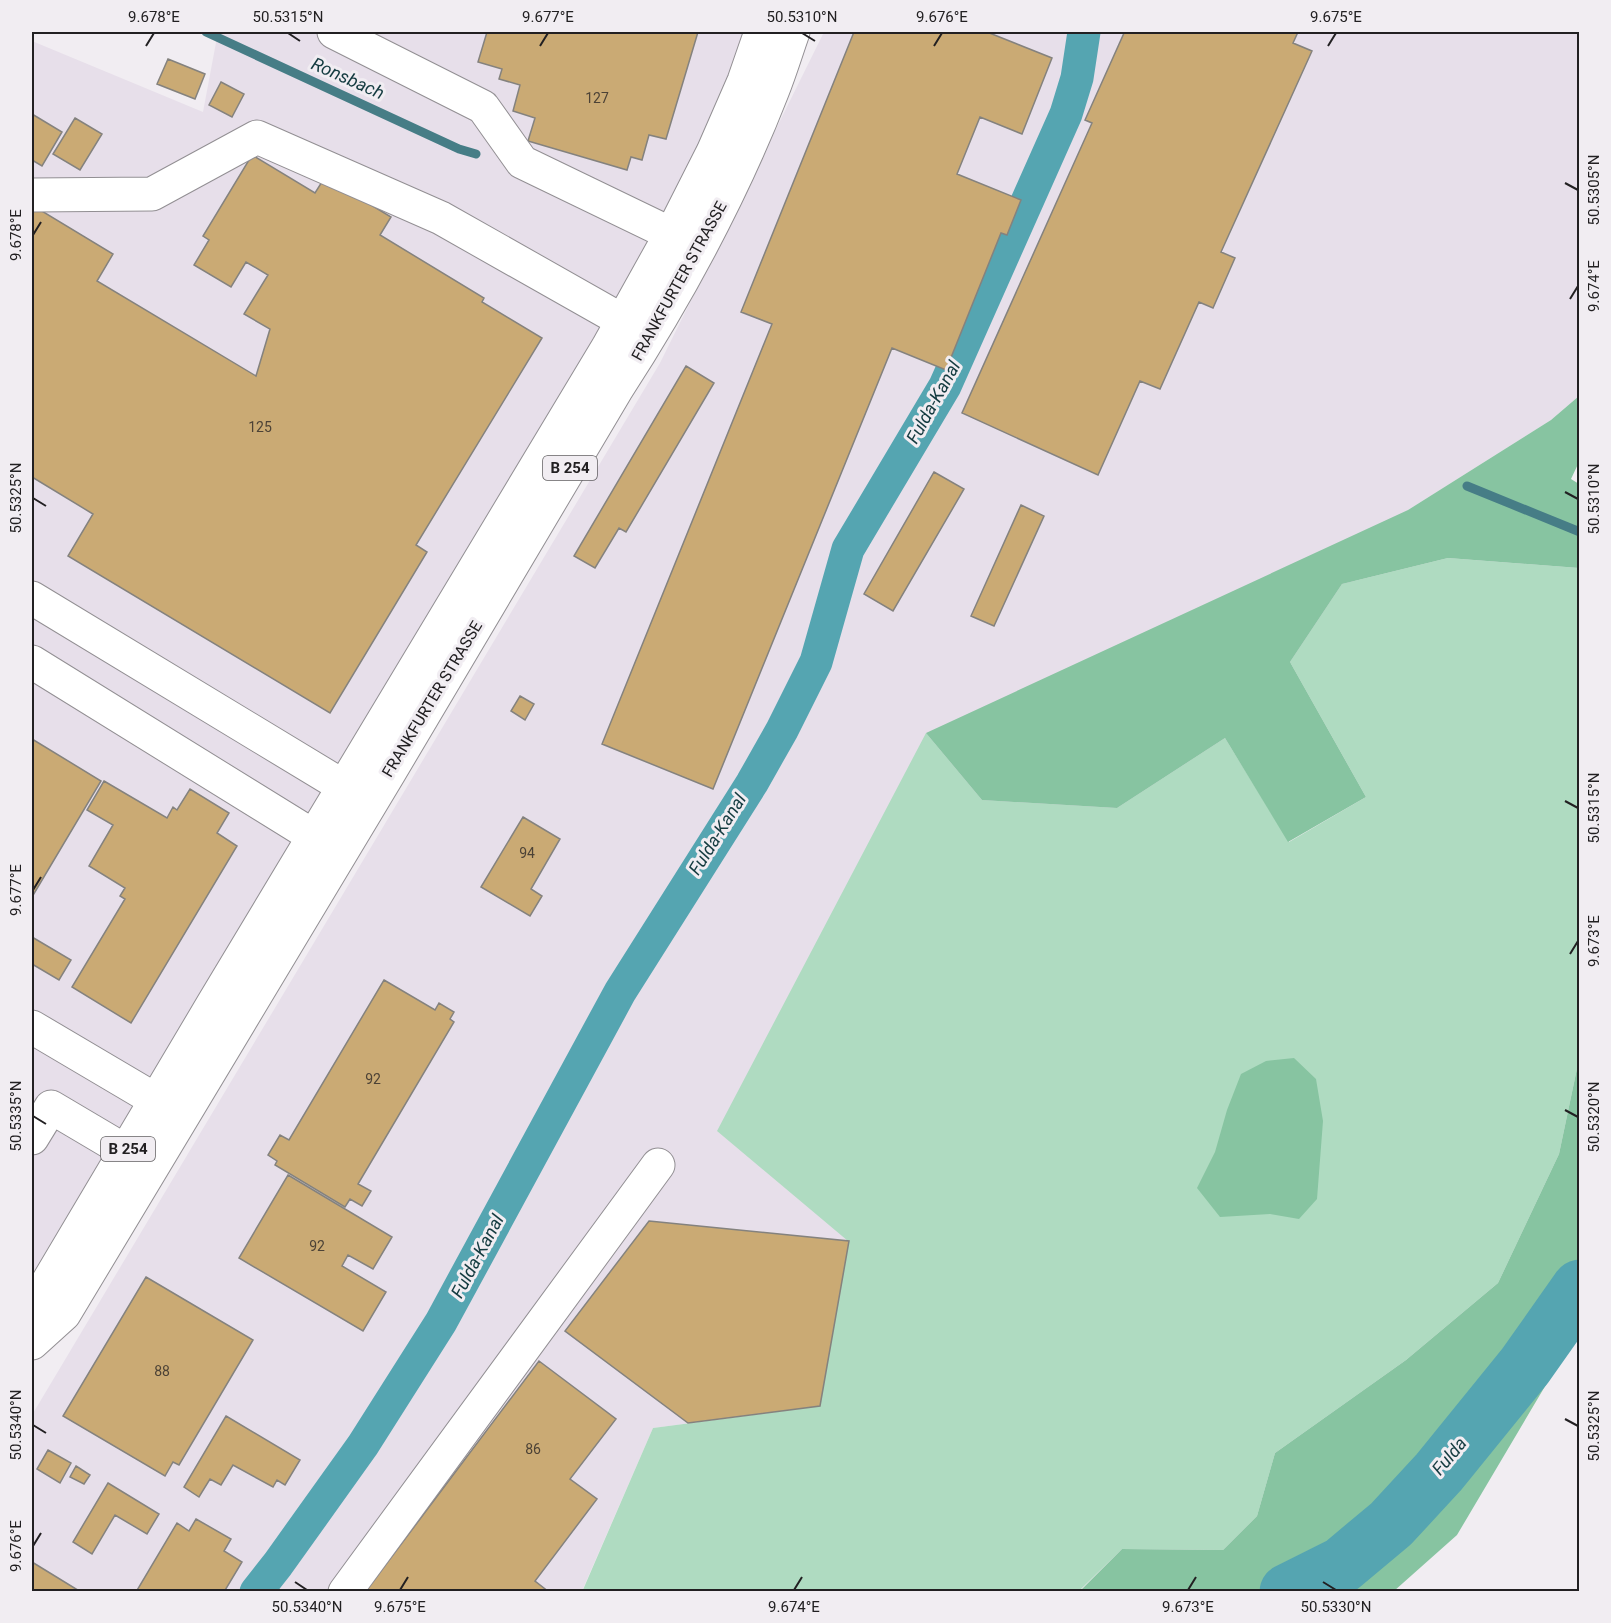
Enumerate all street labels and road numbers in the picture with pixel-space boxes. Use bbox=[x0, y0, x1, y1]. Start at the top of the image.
street label: FRANKFURTER STRASSE bbox=[627, 198, 731, 364]
road number: B 254 bbox=[543, 456, 597, 480]
street label: FRANKFURTER STRASSE bbox=[378, 617, 486, 781]
road number: B 254 bbox=[101, 1137, 155, 1161]

